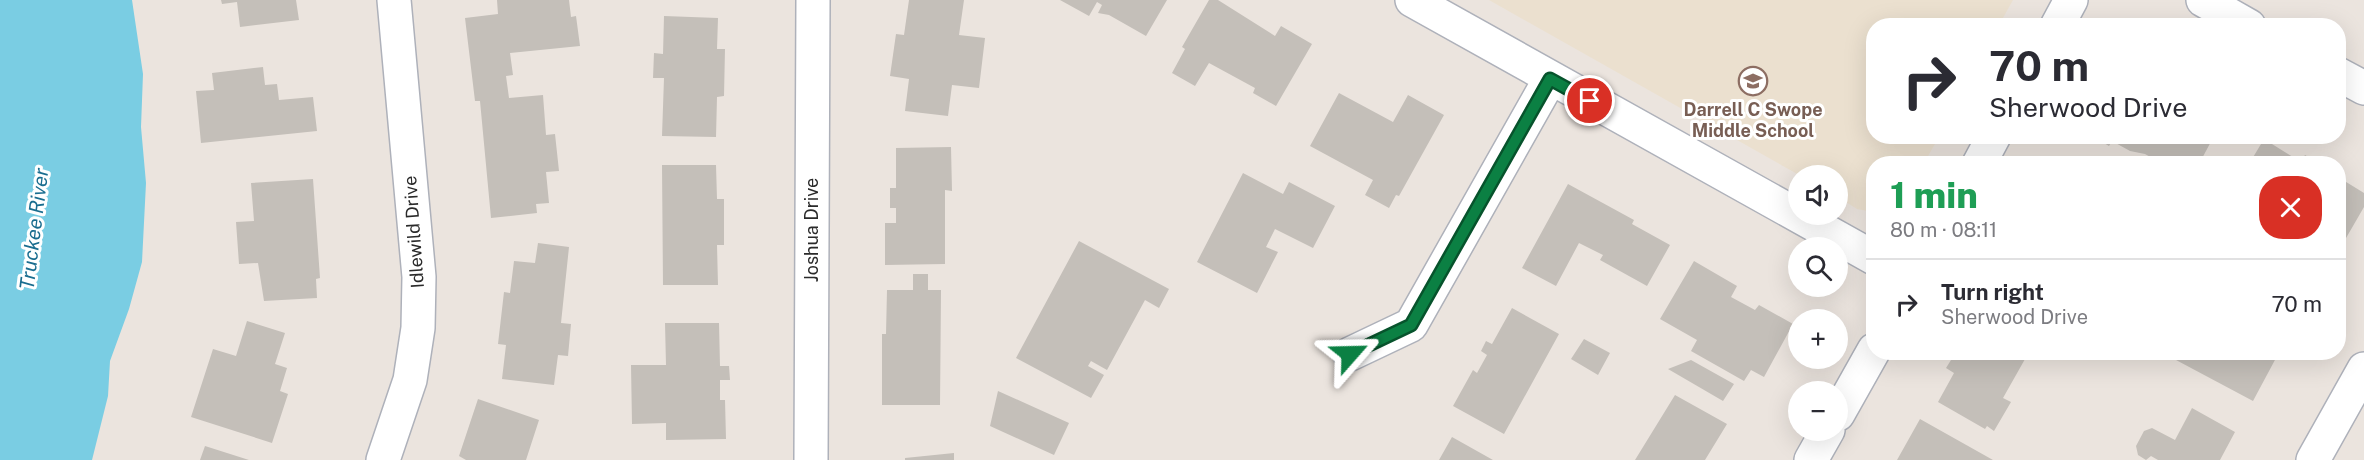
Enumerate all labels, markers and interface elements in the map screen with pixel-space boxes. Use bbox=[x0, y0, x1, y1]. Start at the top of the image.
text: 70 m bbox=[1989, 41, 2089, 90]
icon: right bbox=[1890, 42, 1968, 120]
school or university icon: Darrell C Swope Middle School bbox=[1737, 65, 1769, 97]
pin bbox=[1564, 75, 1615, 126]
icon: arrive bbox=[1573, 84, 1606, 117]
text: Sherwood Drive bbox=[1989, 91, 2187, 123]
place label: Darrell C Swope Middle School bbox=[1683, 99, 1823, 141]
map controls bbox=[1788, 165, 1848, 441]
button: sound bbox=[1788, 165, 1848, 225]
water label: Truckee River bbox=[15, 166, 53, 291]
text: 1 min bbox=[1890, 174, 1978, 216]
street label: Idlewild Drive bbox=[399, 175, 428, 289]
button: close bbox=[2259, 176, 2322, 239]
street label: Joshua Drive bbox=[801, 178, 822, 282]
text: 80 m · 08:11 bbox=[1890, 218, 1997, 242]
button: search bbox=[1788, 237, 1848, 297]
text: Turn right bbox=[1941, 279, 2044, 305]
icon: right bbox=[1890, 288, 1923, 321]
text: 70 m bbox=[2271, 291, 2322, 317]
text: Sherwood Drive bbox=[1941, 305, 2088, 329]
button: + bbox=[1788, 309, 1848, 369]
position arrow bbox=[1318, 322, 1382, 386]
button: − bbox=[1788, 381, 1848, 441]

